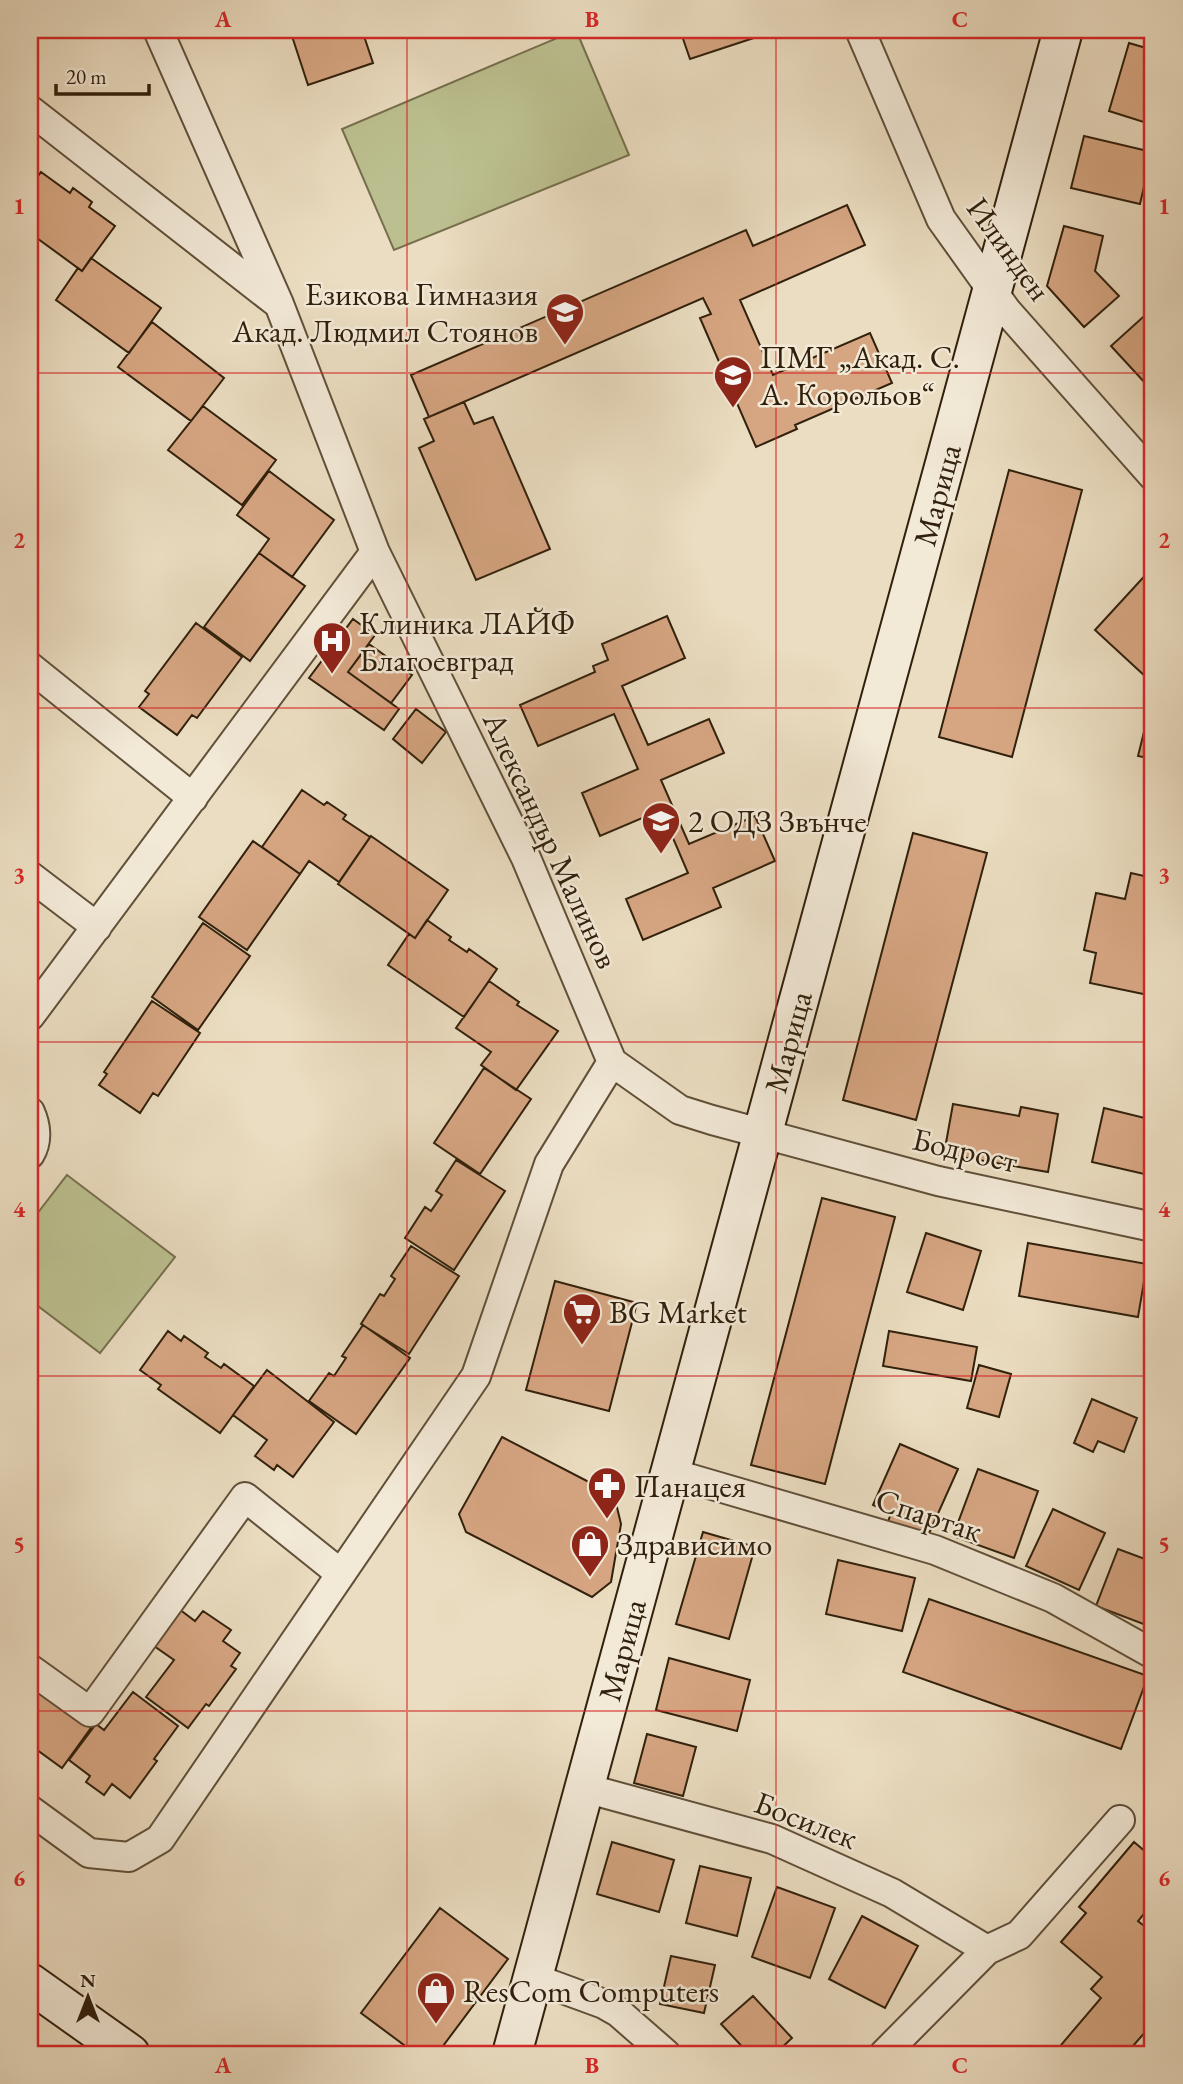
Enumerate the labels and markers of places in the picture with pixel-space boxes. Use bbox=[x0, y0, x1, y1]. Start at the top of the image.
place label: Езикова Гимназия Акад. Людмил Стоянов bbox=[231, 273, 538, 352]
school or university icon: Езикова Гимназия Акад. Людмил Стоянов bbox=[544, 291, 586, 346]
place label: ПМГ „Акад. С. А. Корольов“ bbox=[759, 336, 960, 415]
school or university icon: ПМГ „Акад. С. А. Корольов“ bbox=[712, 354, 754, 409]
place label: Клиника ЛАЙФ Благоевград bbox=[359, 602, 575, 681]
hospital icon: Клиника ЛАЙФ Благоевград bbox=[311, 620, 353, 675]
school or university icon: 2 ОДЗ Звънче bbox=[640, 800, 682, 855]
place label: 2 ОДЗ Звънче bbox=[688, 800, 867, 842]
supermarket icon: BG Market bbox=[561, 1291, 603, 1346]
place label: BG Market bbox=[609, 1291, 747, 1333]
pharmacy icon: Панацея bbox=[586, 1465, 628, 1520]
place label: Панацея bbox=[634, 1465, 746, 1507]
shop icon: Здрависимо bbox=[569, 1523, 611, 1578]
place label: Здрависимо bbox=[617, 1523, 772, 1565]
shop icon: ResCom Computers bbox=[415, 1970, 457, 2025]
place label: ResCom Computers bbox=[463, 1970, 719, 2012]

